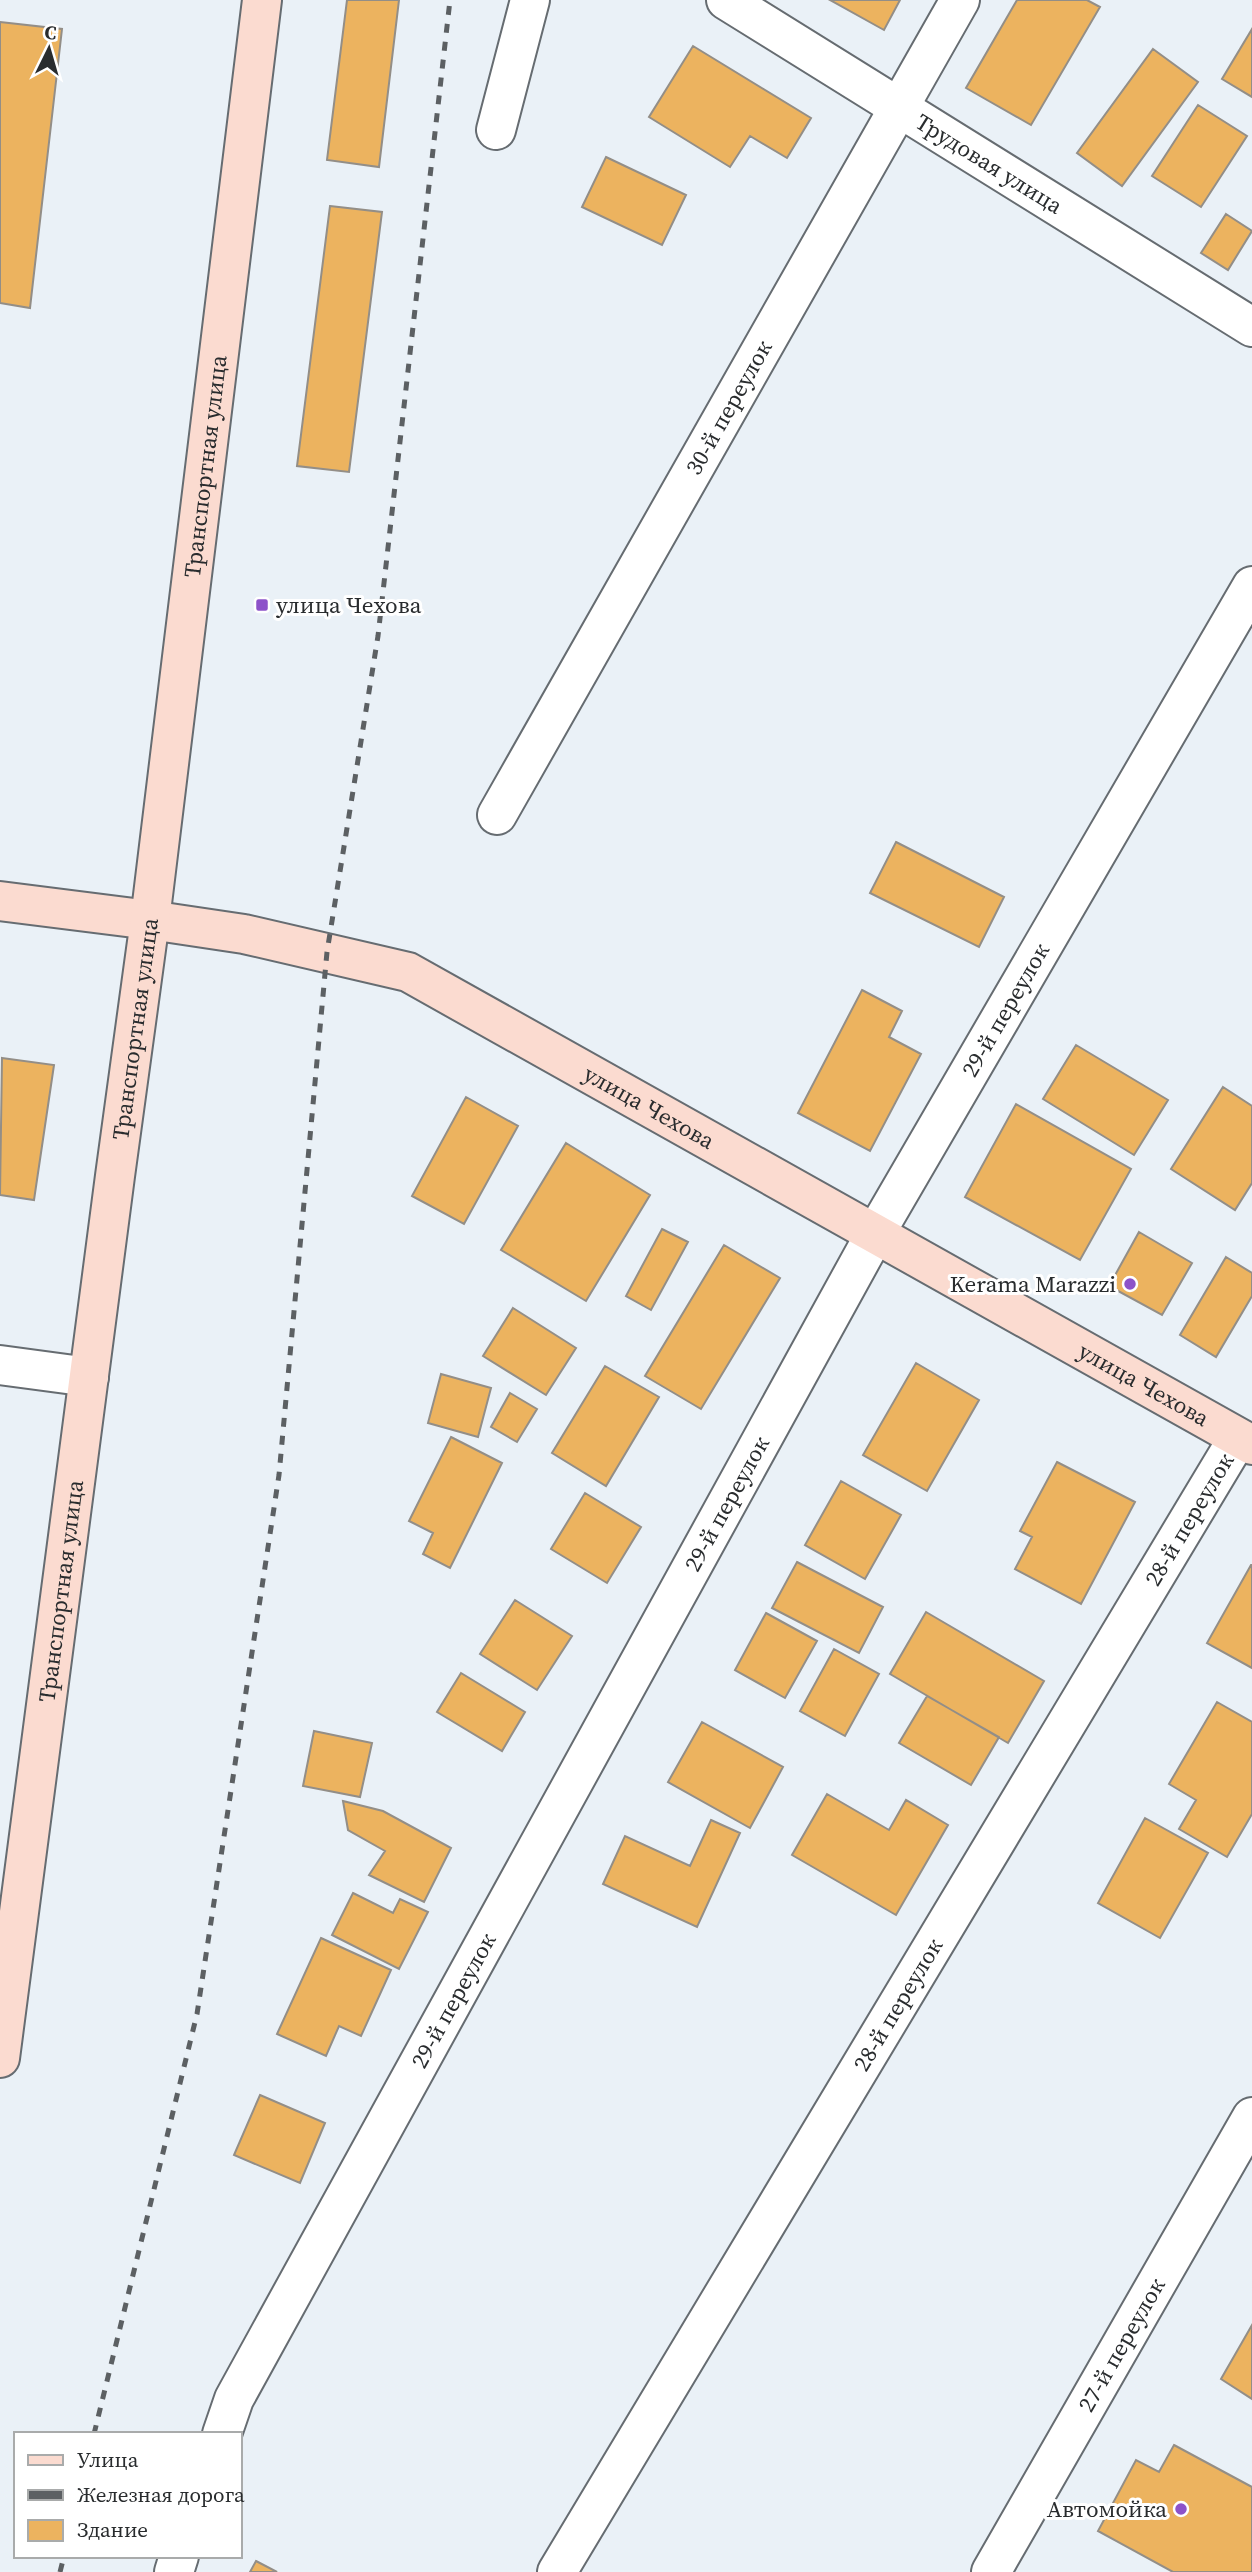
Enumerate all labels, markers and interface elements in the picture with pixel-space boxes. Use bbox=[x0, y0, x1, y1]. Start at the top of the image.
north arrow bbox=[14, 14, 84, 84]
text: С bbox=[43, 19, 58, 46]
street label: Трудовая улица bbox=[910, 106, 1069, 222]
street label: 30-й переулок bbox=[678, 334, 780, 480]
street label: Транспортная улица bbox=[176, 353, 235, 579]
place label: улица Чехова bbox=[276, 589, 422, 621]
marker: улица Чехова bbox=[254, 597, 270, 613]
street label: Транспортная улица bbox=[104, 916, 166, 1142]
street label: 29-й переулок bbox=[954, 937, 1057, 1083]
street label: улица Чехова bbox=[578, 1058, 721, 1157]
place label: Kerama Marazzi bbox=[950, 1268, 1116, 1300]
marker: Kerama Marazzi bbox=[1122, 1276, 1138, 1292]
street label: улица Чехова bbox=[1072, 1335, 1215, 1434]
street label: 29-й переулок bbox=[676, 1430, 777, 1577]
street label: 28-й переулок bbox=[1137, 1446, 1242, 1592]
street label: Транспортная улица bbox=[31, 1478, 91, 1704]
street label: 29-й переулок bbox=[403, 1927, 504, 2074]
street label: 28-й переулок bbox=[845, 1932, 950, 2077]
street label: 27-й переулок bbox=[1070, 2271, 1173, 2418]
legend bbox=[14, 2432, 242, 2558]
text: Улица bbox=[77, 2445, 139, 2474]
text: Железная дорога bbox=[77, 2480, 245, 2509]
place label: Автомойка bbox=[1047, 2493, 1167, 2525]
marker: Автомойка bbox=[1173, 2501, 1189, 2517]
text: Здание bbox=[77, 2515, 148, 2544]

